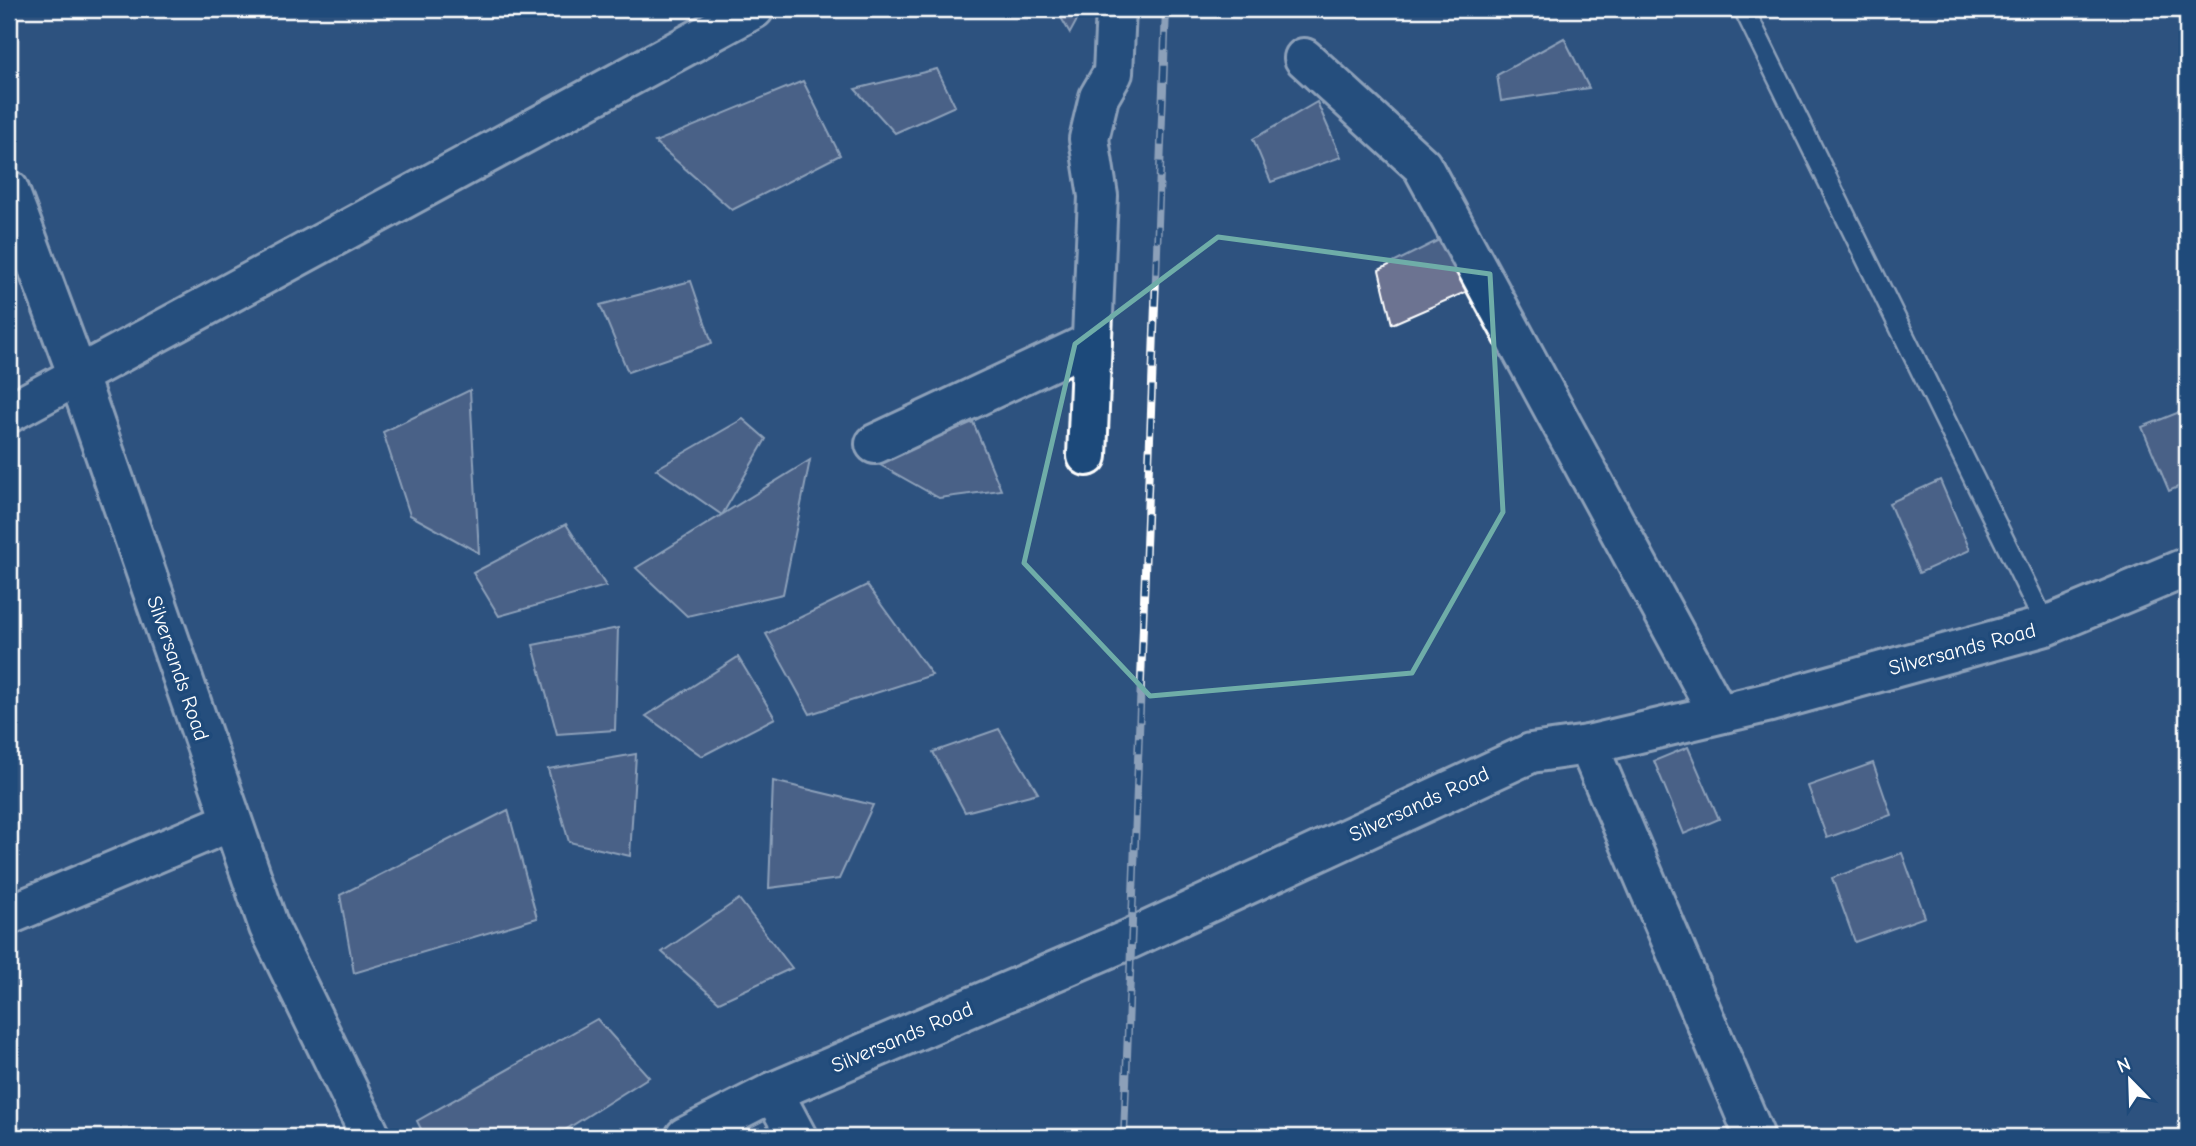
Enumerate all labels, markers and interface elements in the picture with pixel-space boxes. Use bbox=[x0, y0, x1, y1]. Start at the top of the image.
street label: Silversands Road bbox=[142, 592, 214, 744]
street label: Silversands Road bbox=[1886, 618, 2038, 680]
street label: Silversands Road bbox=[1345, 761, 1493, 847]
street label: Silversands Road bbox=[828, 996, 976, 1078]
north arrow bbox=[2094, 1044, 2164, 1114]
text: N bbox=[2114, 1053, 2134, 1078]

